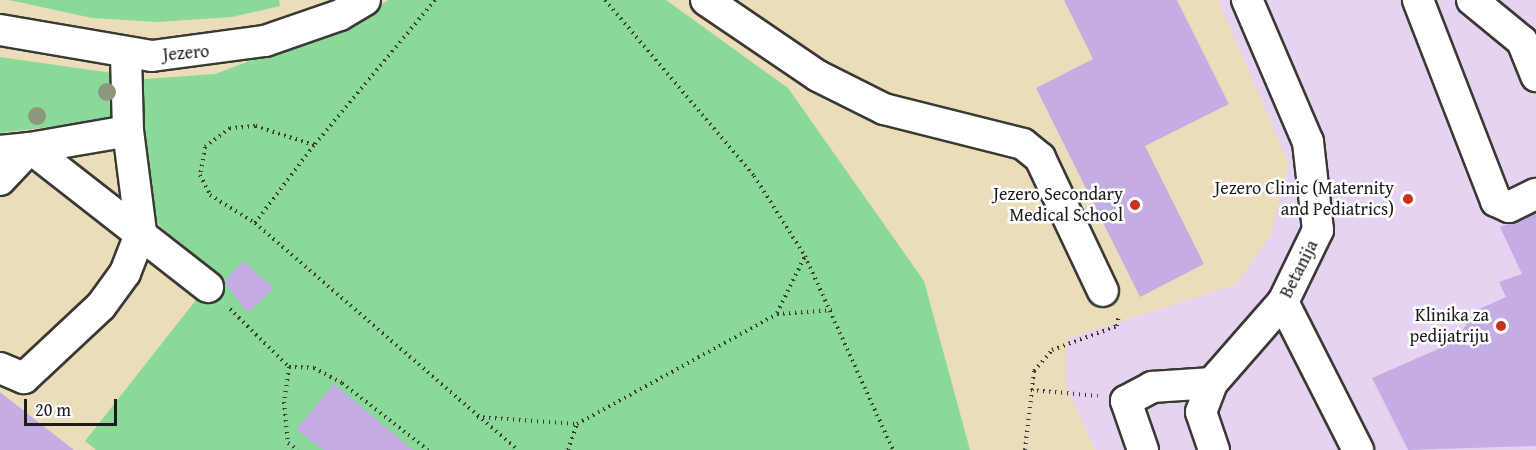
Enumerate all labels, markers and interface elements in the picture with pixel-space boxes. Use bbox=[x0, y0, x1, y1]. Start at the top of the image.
street label: Jezero bbox=[162, 40, 210, 66]
place label: Jezero Clinic (Maternity and Pediatrics) bbox=[1215, 178, 1394, 220]
place label: Jezero Secondary Medical School bbox=[993, 184, 1123, 226]
marker: Jezero Clinic (Maternity and Pediatrics) bbox=[1399, 190, 1417, 208]
marker: Jezero Secondary Medical School bbox=[1128, 198, 1142, 212]
street label: Betanija bbox=[1275, 236, 1323, 302]
place label: Klinika za pedijatriju bbox=[1409, 305, 1489, 348]
marker: Klinika za pedijatriju bbox=[1494, 319, 1508, 333]
scale bar bbox=[27, 387, 120, 425]
text: 20 m bbox=[35, 396, 71, 423]

